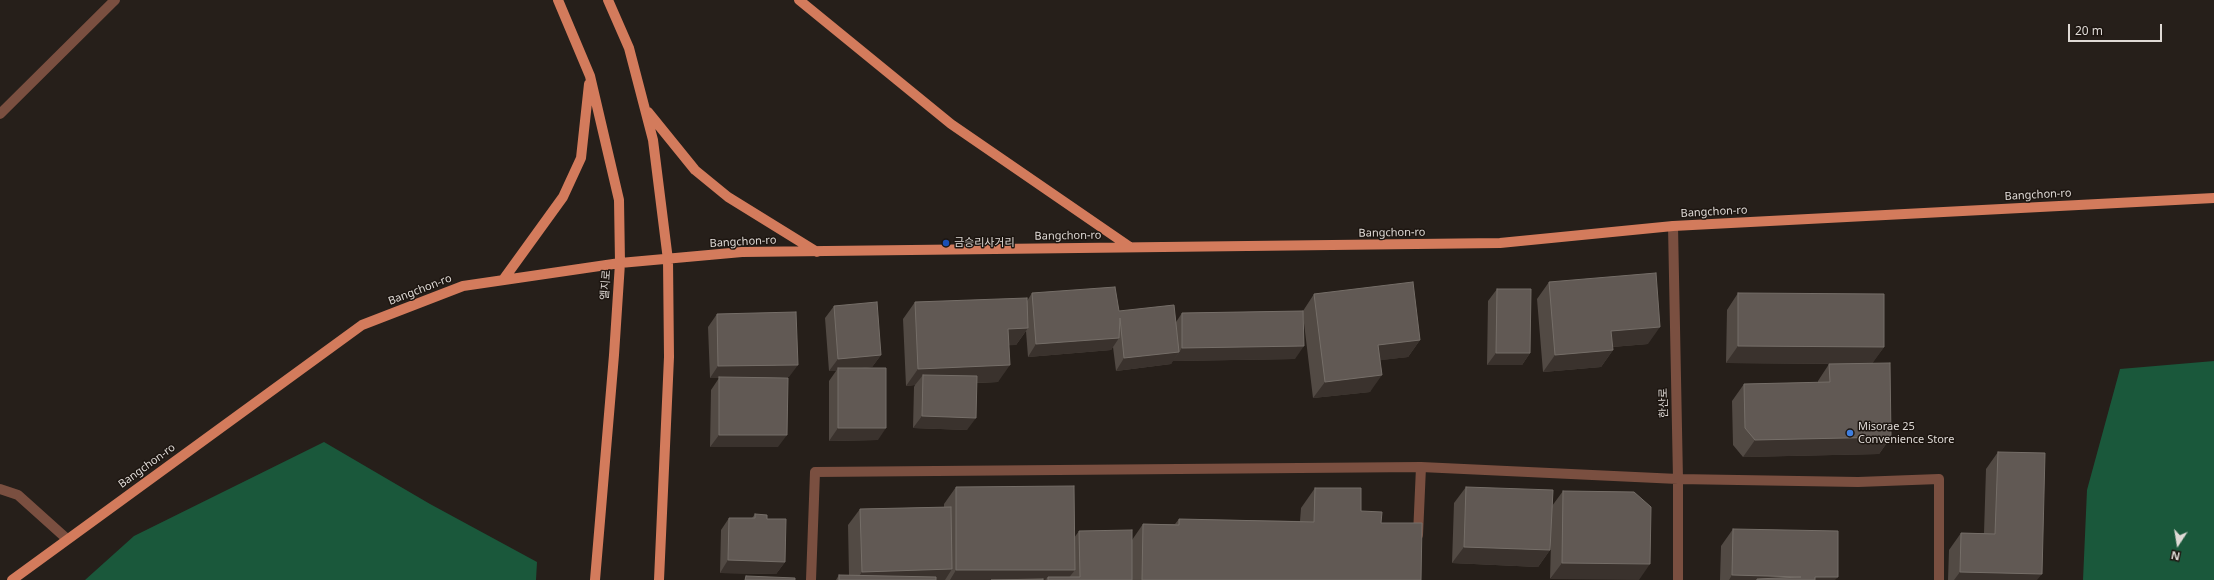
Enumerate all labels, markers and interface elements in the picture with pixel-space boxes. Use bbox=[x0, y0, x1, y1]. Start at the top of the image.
scale bar bbox=[2070, 16, 2164, 42]
text: 20 m bbox=[2075, 22, 2103, 39]
street label: Bangchon-ro bbox=[2004, 187, 2072, 203]
street label: Bangchon-ro bbox=[1680, 204, 1748, 220]
street label: Bangchon-ro bbox=[1358, 226, 1426, 240]
street label: Bangchon-ro bbox=[1034, 229, 1102, 243]
street label: Bangchon-ro bbox=[709, 234, 777, 250]
place label: 금승리사거리 bbox=[954, 236, 1015, 250]
marker: 금승리사거리 bbox=[941, 238, 951, 248]
street label: 엘지로 bbox=[598, 269, 614, 301]
street label: Bangchon-ro bbox=[386, 272, 454, 308]
street label: 한산로 bbox=[1657, 388, 1671, 418]
place label: Misorae 25 Convenience Store bbox=[1858, 420, 1954, 446]
marker: Misorae 25 Convenience Store bbox=[1845, 428, 1855, 438]
street label: Bangchon-ro bbox=[116, 441, 178, 491]
north arrow bbox=[2158, 524, 2198, 564]
text: N bbox=[2169, 548, 2181, 564]

